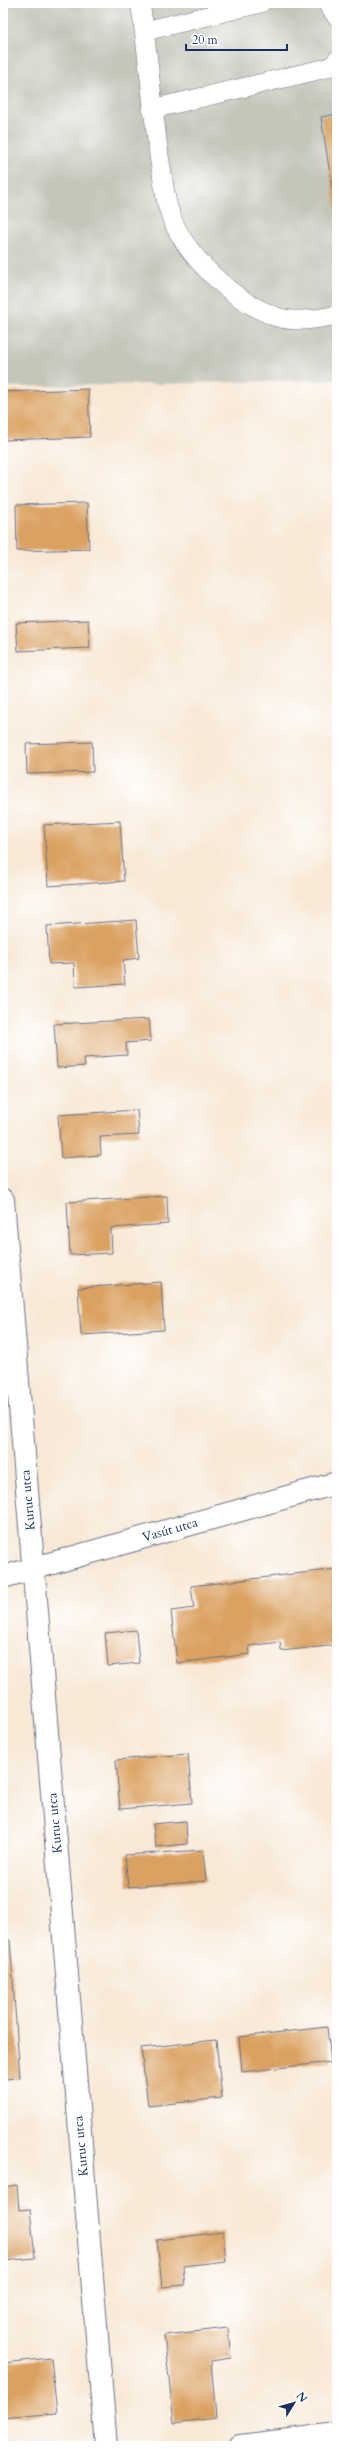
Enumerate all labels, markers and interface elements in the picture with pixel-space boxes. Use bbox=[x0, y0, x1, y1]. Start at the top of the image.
scale bar bbox=[186, 26, 287, 52]
text: 20 m bbox=[192, 32, 219, 48]
street label: Kuruc utca bbox=[16, 1469, 40, 1531]
street label: Vasút utca bbox=[140, 1513, 200, 1547]
street label: Kuruc utca bbox=[43, 1792, 67, 1854]
street label: Kuruc utca bbox=[69, 2115, 93, 2177]
north arrow bbox=[274, 2383, 314, 2423]
text: N bbox=[293, 2389, 311, 2406]

